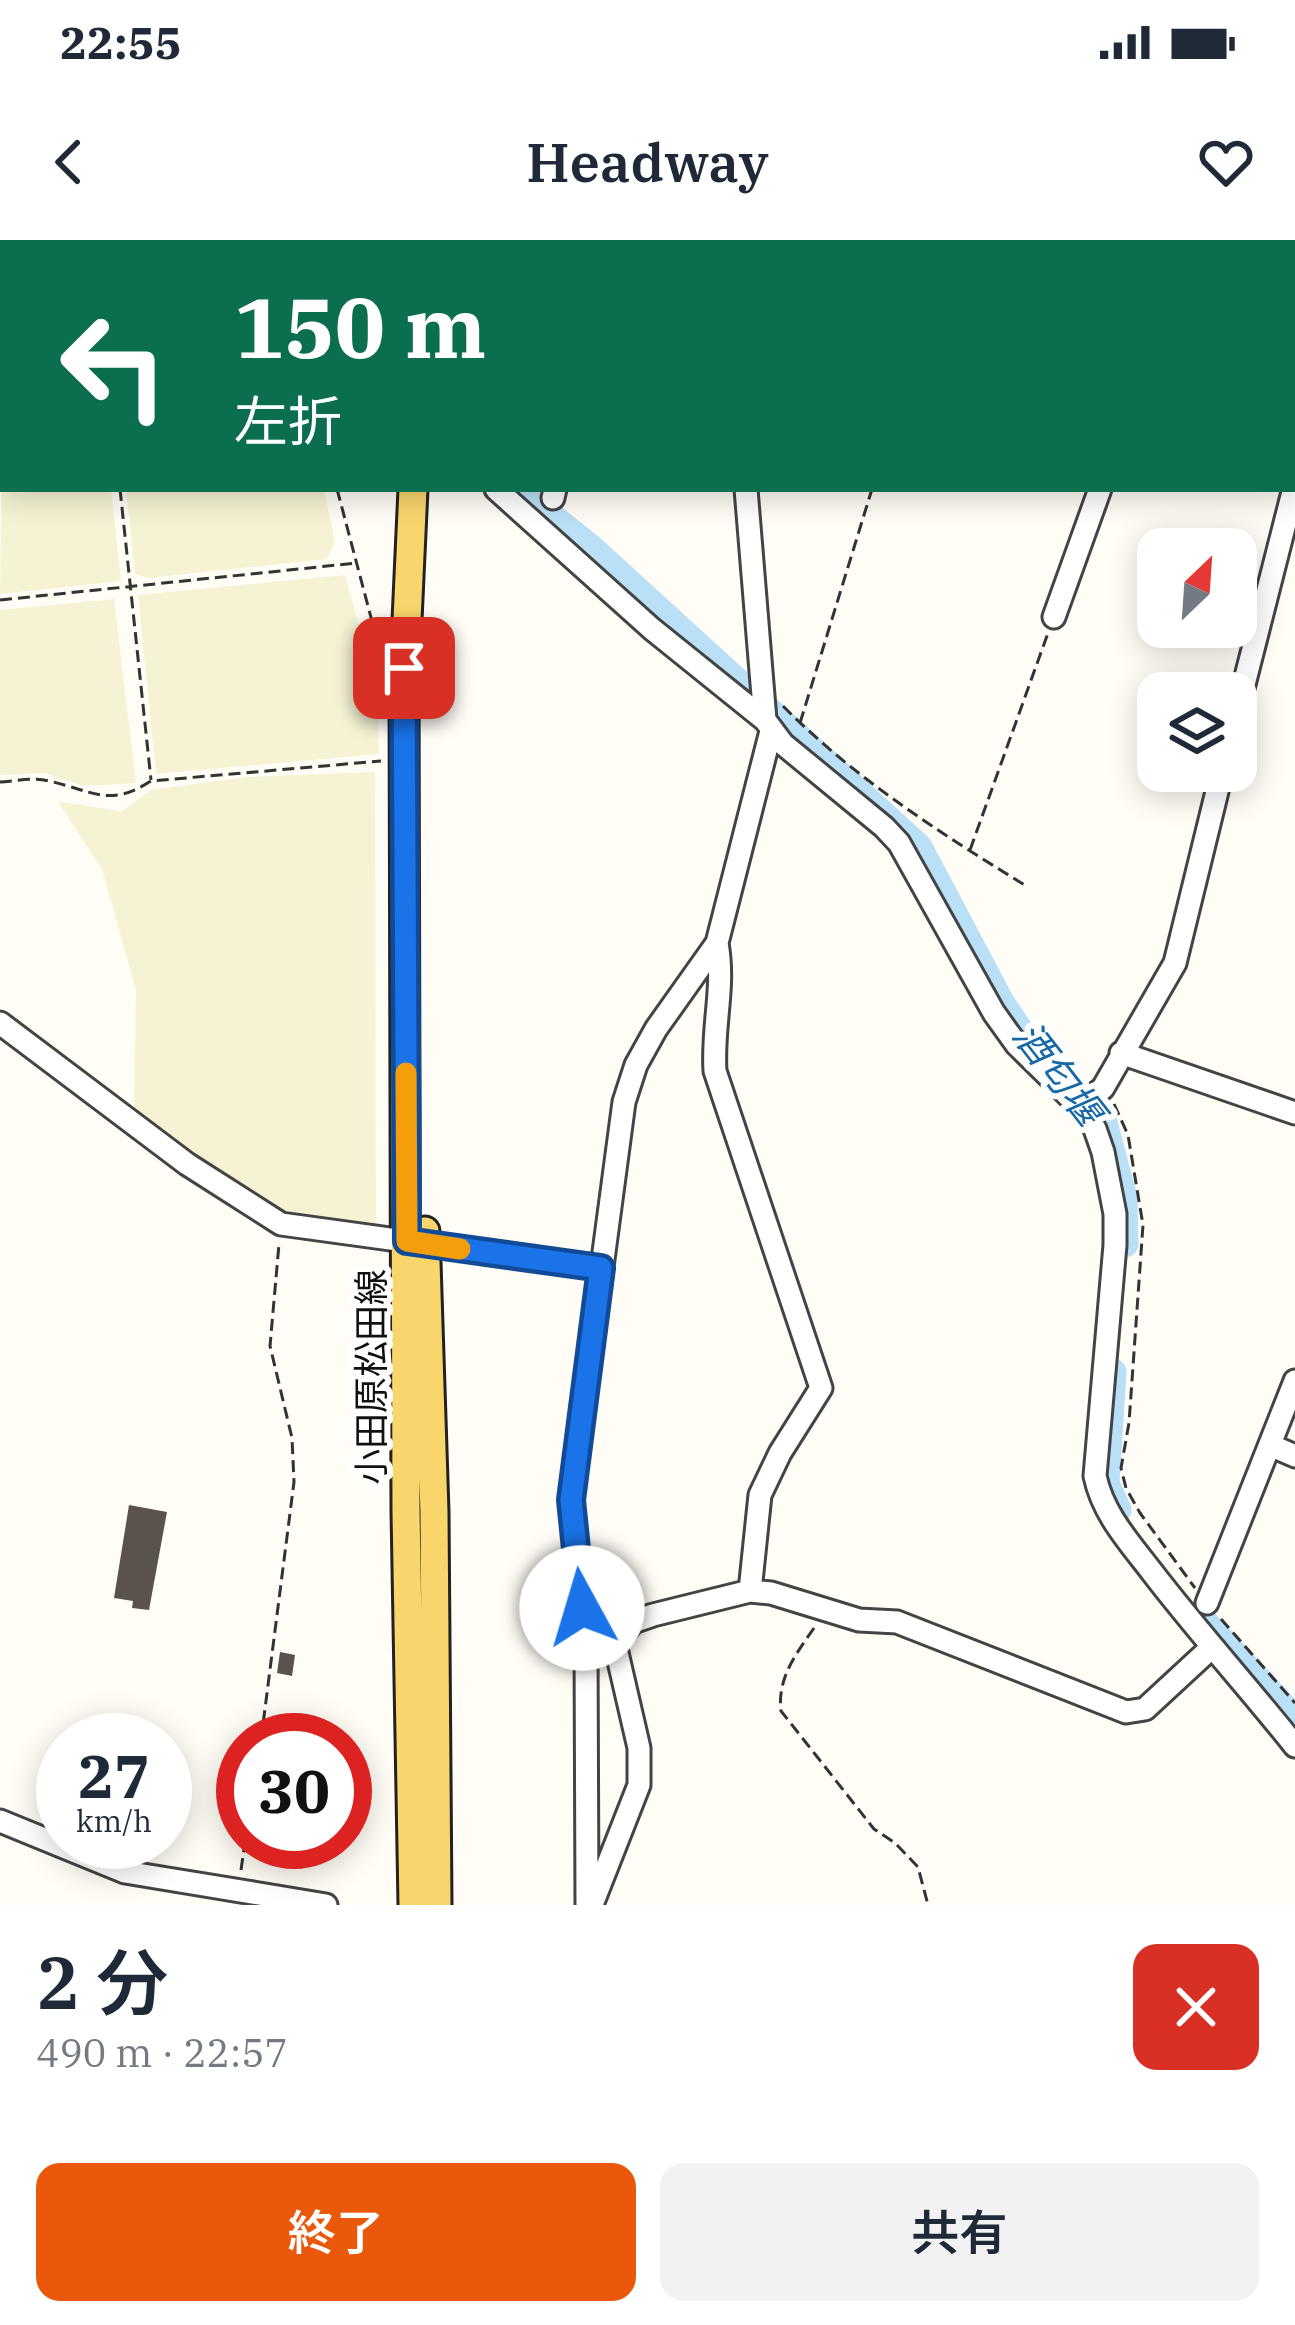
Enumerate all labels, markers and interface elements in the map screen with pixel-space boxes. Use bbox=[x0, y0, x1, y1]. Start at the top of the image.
text: 22:55 bbox=[60, 13, 182, 71]
text: Headway bbox=[526, 127, 769, 197]
icon: back bbox=[36, 129, 102, 195]
icon: heart bbox=[1193, 129, 1259, 195]
text: 150 m bbox=[234, 272, 486, 381]
icon: left bbox=[36, 288, 192, 444]
text: 左折 bbox=[234, 386, 342, 456]
north arrow bbox=[1137, 528, 1257, 648]
map controls bbox=[1137, 528, 1257, 792]
pin bbox=[353, 617, 455, 719]
icon: arrive bbox=[371, 635, 437, 701]
button: layers bbox=[1137, 672, 1257, 792]
water label: 酒匂堰 bbox=[1003, 1011, 1119, 1140]
street label: 小田原松田線 bbox=[347, 1269, 394, 1485]
position arrow bbox=[519, 1545, 645, 1671]
speed limit sign: 30 bbox=[216, 1713, 372, 1869]
text: 27 bbox=[78, 1736, 150, 1815]
text: km/h bbox=[76, 1801, 152, 1840]
text: 2 分 bbox=[36, 1935, 168, 2029]
button: close bbox=[1133, 1944, 1259, 2070]
text: 490 m · 22:57 bbox=[36, 2027, 288, 2078]
button: 終了 bbox=[36, 2163, 636, 2301]
button: 共有 bbox=[660, 2163, 1259, 2301]

